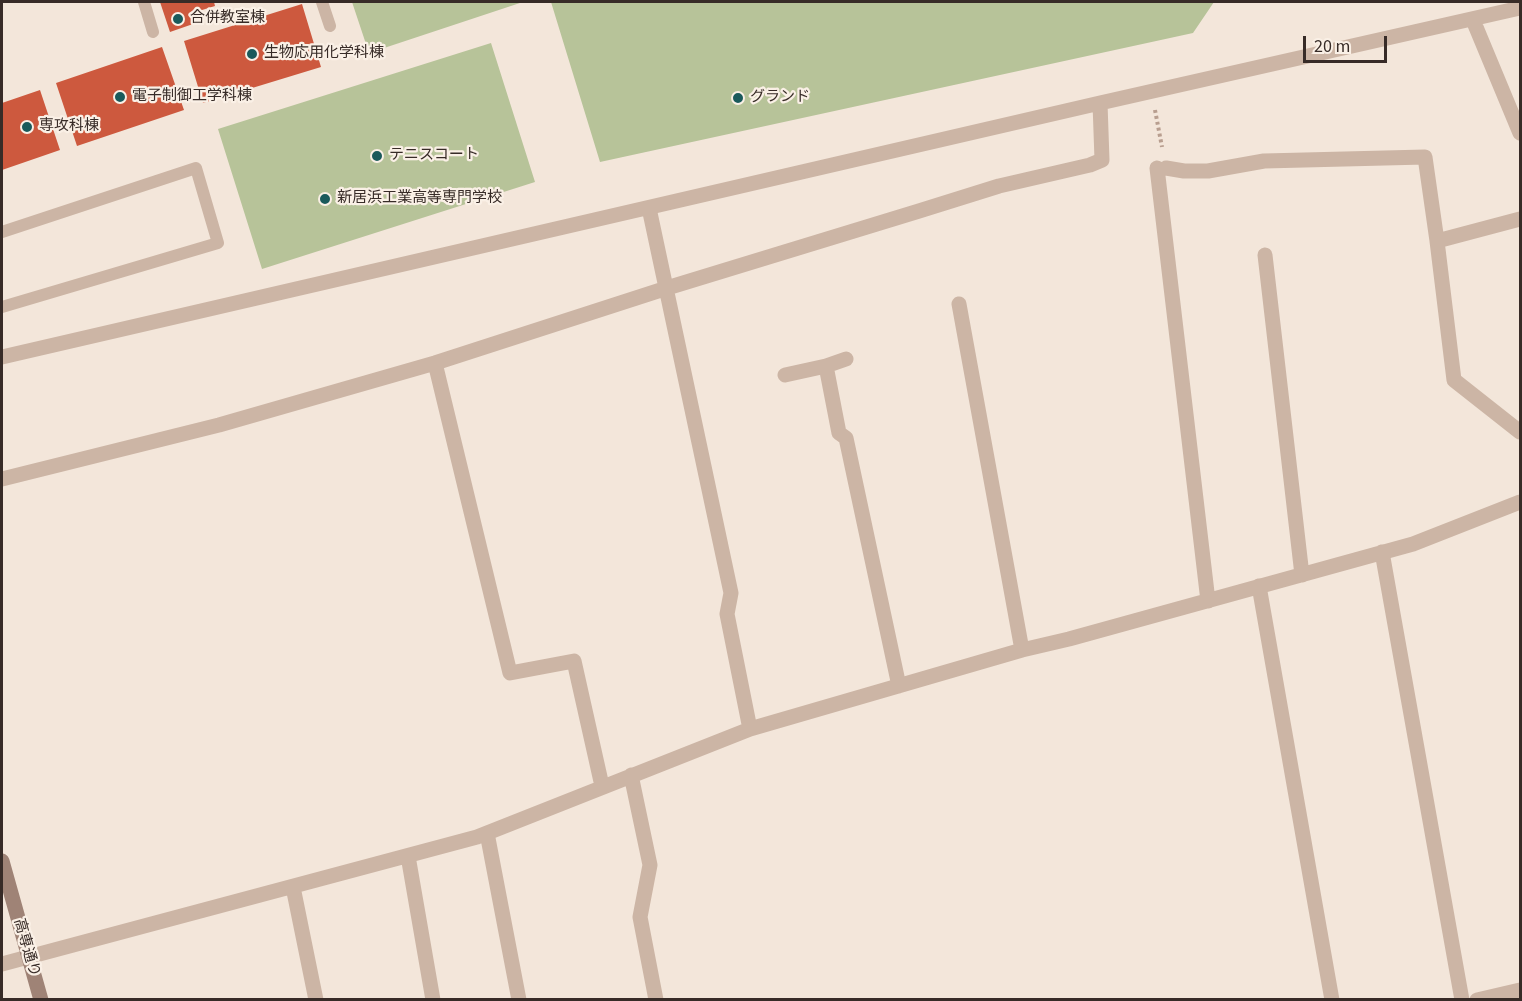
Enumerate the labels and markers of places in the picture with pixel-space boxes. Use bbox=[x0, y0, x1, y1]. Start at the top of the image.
place label: 合併教室棟 bbox=[190, 10, 265, 28]
marker: 合併教室棟 bbox=[171, 12, 185, 26]
place label: 生物応用化学科棟 bbox=[264, 45, 384, 63]
marker: 生物応用化学科棟 bbox=[245, 47, 259, 61]
place label: 電子制御工学科棟 bbox=[132, 88, 252, 106]
place label: グランド bbox=[750, 89, 810, 107]
marker: 電子制御工学科棟 bbox=[113, 90, 127, 104]
marker: グランド bbox=[731, 91, 745, 105]
place label: 専攻科棟 bbox=[39, 118, 99, 136]
marker: 専攻科棟 bbox=[20, 120, 34, 134]
place label: テニスコート bbox=[389, 147, 479, 165]
marker: テニスコート bbox=[370, 149, 384, 163]
place label: 新居浜工業高等専門学校 bbox=[337, 190, 502, 208]
marker: 新居浜工業高等専門学校 bbox=[318, 192, 332, 206]

